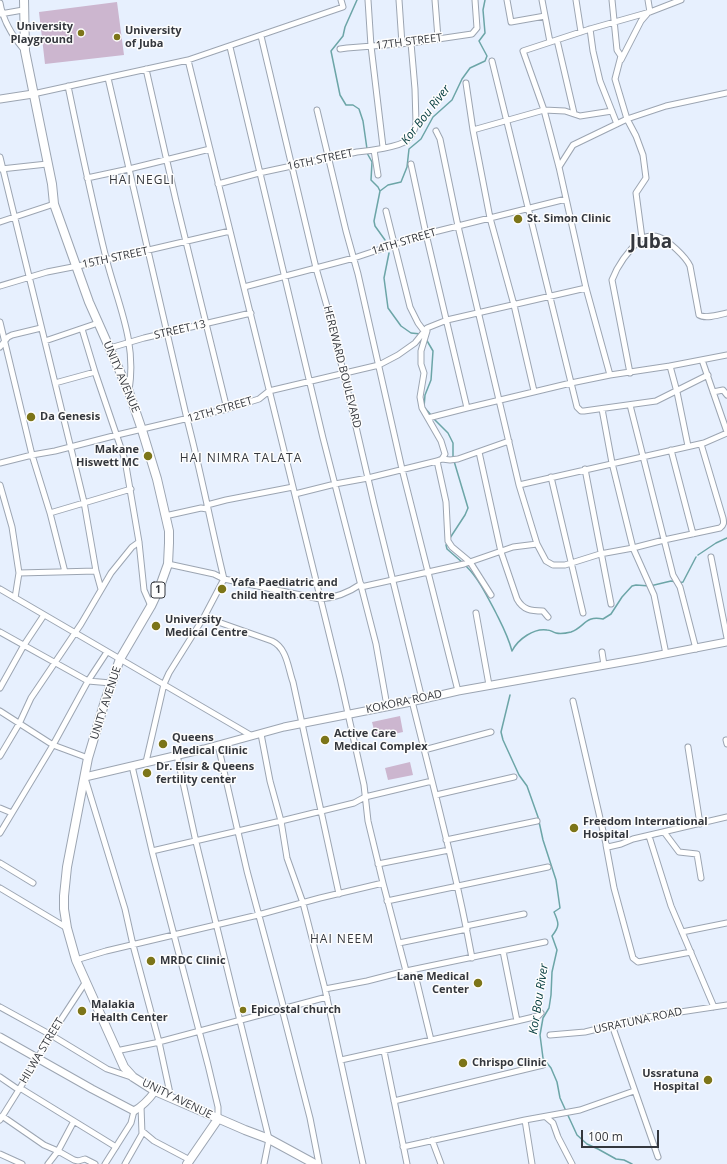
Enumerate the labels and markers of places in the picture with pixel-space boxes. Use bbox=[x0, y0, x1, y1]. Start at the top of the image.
place label: University Playground bbox=[10, 20, 73, 46]
place label: University of Juba bbox=[125, 24, 182, 50]
marker: University Playground bbox=[76, 28, 86, 38]
marker: University of Juba bbox=[112, 32, 122, 42]
place label: St. Simon Clinic bbox=[527, 212, 611, 226]
marker: St. Simon Clinic bbox=[512, 213, 524, 225]
place label: Da Genesis bbox=[40, 410, 100, 424]
marker: Da Genesis bbox=[25, 411, 37, 423]
place label: Makane Hiswett MC bbox=[76, 443, 139, 469]
marker: Makane Hiswett MC bbox=[142, 450, 154, 462]
place label: Yafa Paediatric and child health centre bbox=[231, 576, 338, 602]
marker: Yafa Paediatric and child health centre bbox=[216, 583, 228, 595]
place label: University Medical Centre bbox=[165, 613, 248, 639]
marker: University Medical Centre bbox=[150, 620, 162, 632]
place label: Active Care Medical Complex bbox=[334, 727, 428, 753]
place label: Queens Medical Clinic bbox=[172, 731, 248, 757]
marker: Active Care Medical Complex bbox=[319, 734, 331, 746]
marker: Queens Medical Clinic bbox=[157, 738, 169, 750]
place label: Dr. Elsir & Queens fertility center bbox=[156, 760, 254, 786]
marker: Dr. Elsir & Queens fertility center bbox=[141, 767, 153, 779]
place label: Freedom International Hospital bbox=[583, 815, 708, 841]
marker: Freedom International Hospital bbox=[568, 822, 580, 834]
place label: MRDC Clinic bbox=[160, 954, 226, 968]
marker: MRDC Clinic bbox=[145, 955, 157, 967]
place label: Lane Medical Center bbox=[397, 970, 469, 996]
marker: Lane Medical Center bbox=[472, 977, 484, 989]
place label: Malakia Health Center bbox=[91, 998, 168, 1024]
place label: Epicostal church bbox=[251, 1003, 341, 1017]
marker: Malakia Health Center bbox=[76, 1005, 88, 1017]
marker: Epicostal church bbox=[238, 1005, 248, 1015]
place label: Chrispo Clinic bbox=[472, 1056, 547, 1070]
marker: Chrispo Clinic bbox=[457, 1057, 469, 1069]
place label: Ussratuna Hospital bbox=[642, 1067, 699, 1093]
marker: Ussratuna Hospital bbox=[702, 1074, 714, 1086]

